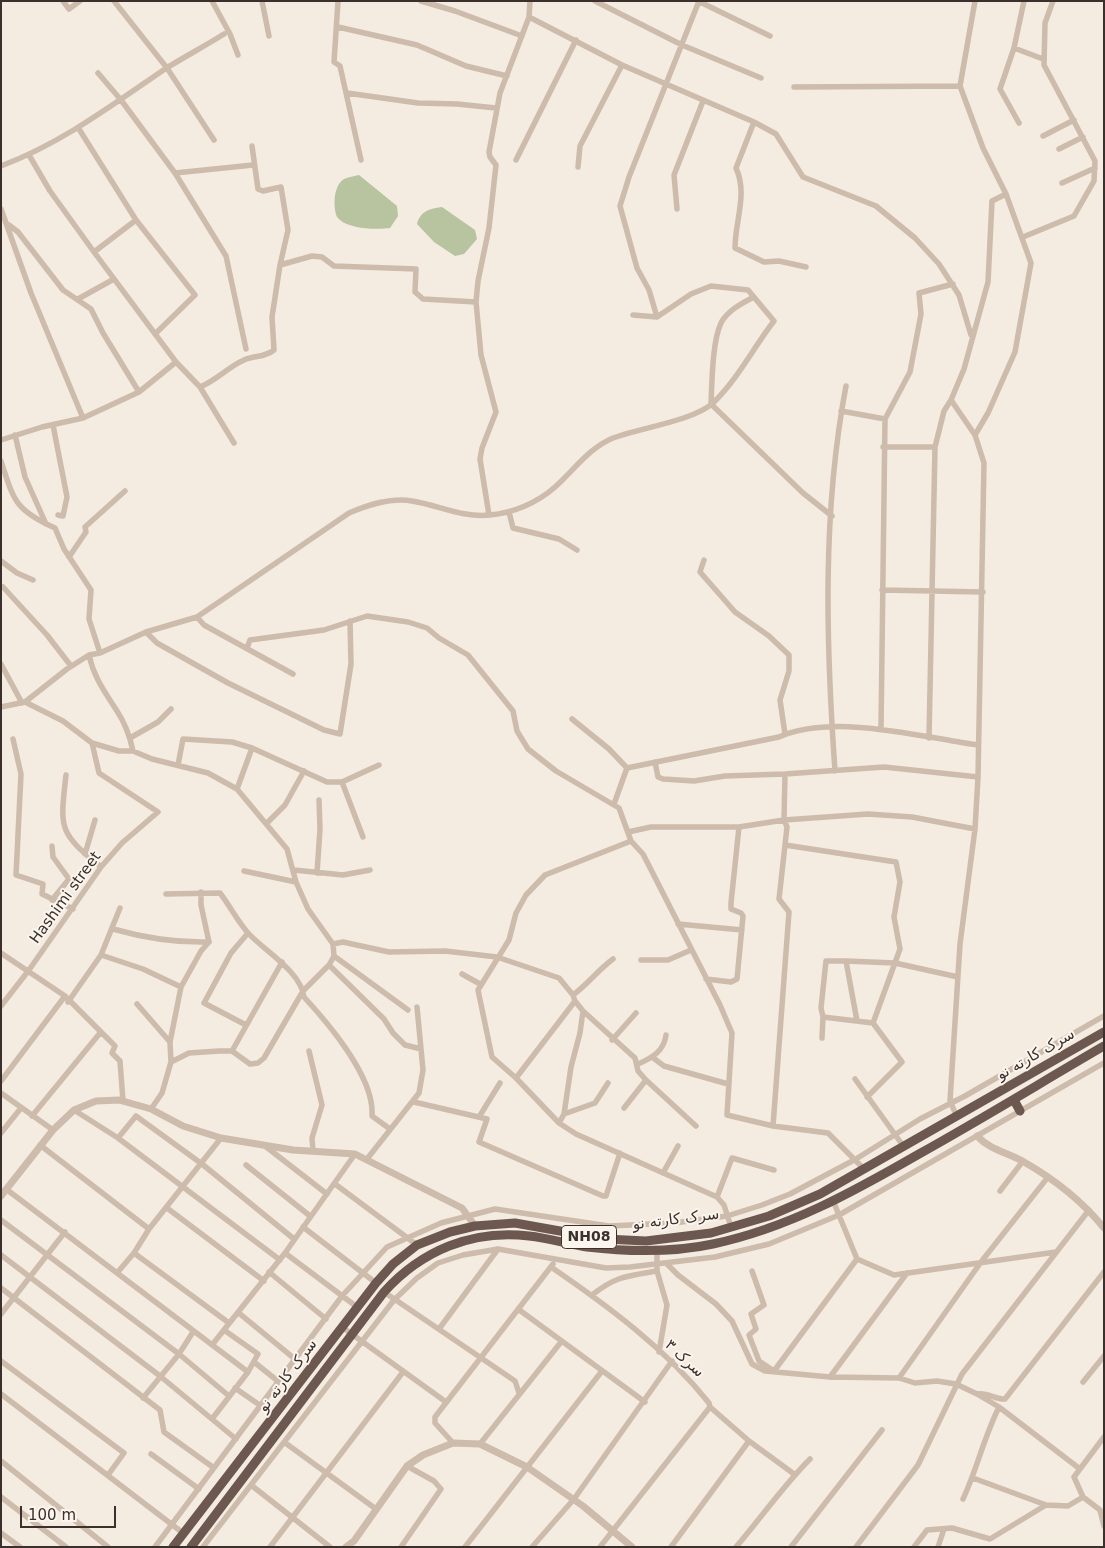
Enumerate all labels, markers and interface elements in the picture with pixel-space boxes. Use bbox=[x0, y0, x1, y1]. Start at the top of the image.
street label: Hashimi street bbox=[27, 848, 105, 948]
street label: سرک کارته نو bbox=[994, 1025, 1078, 1085]
street label: سرک کارته نو bbox=[632, 1206, 720, 1234]
road number: NH08 bbox=[562, 1226, 616, 1248]
street label: سرک کارته نو bbox=[255, 1336, 321, 1416]
street label: سرک ۳ bbox=[661, 1336, 707, 1382]
scale bar bbox=[22, 1496, 119, 1528]
text: 100 m bbox=[28, 1506, 76, 1524]

